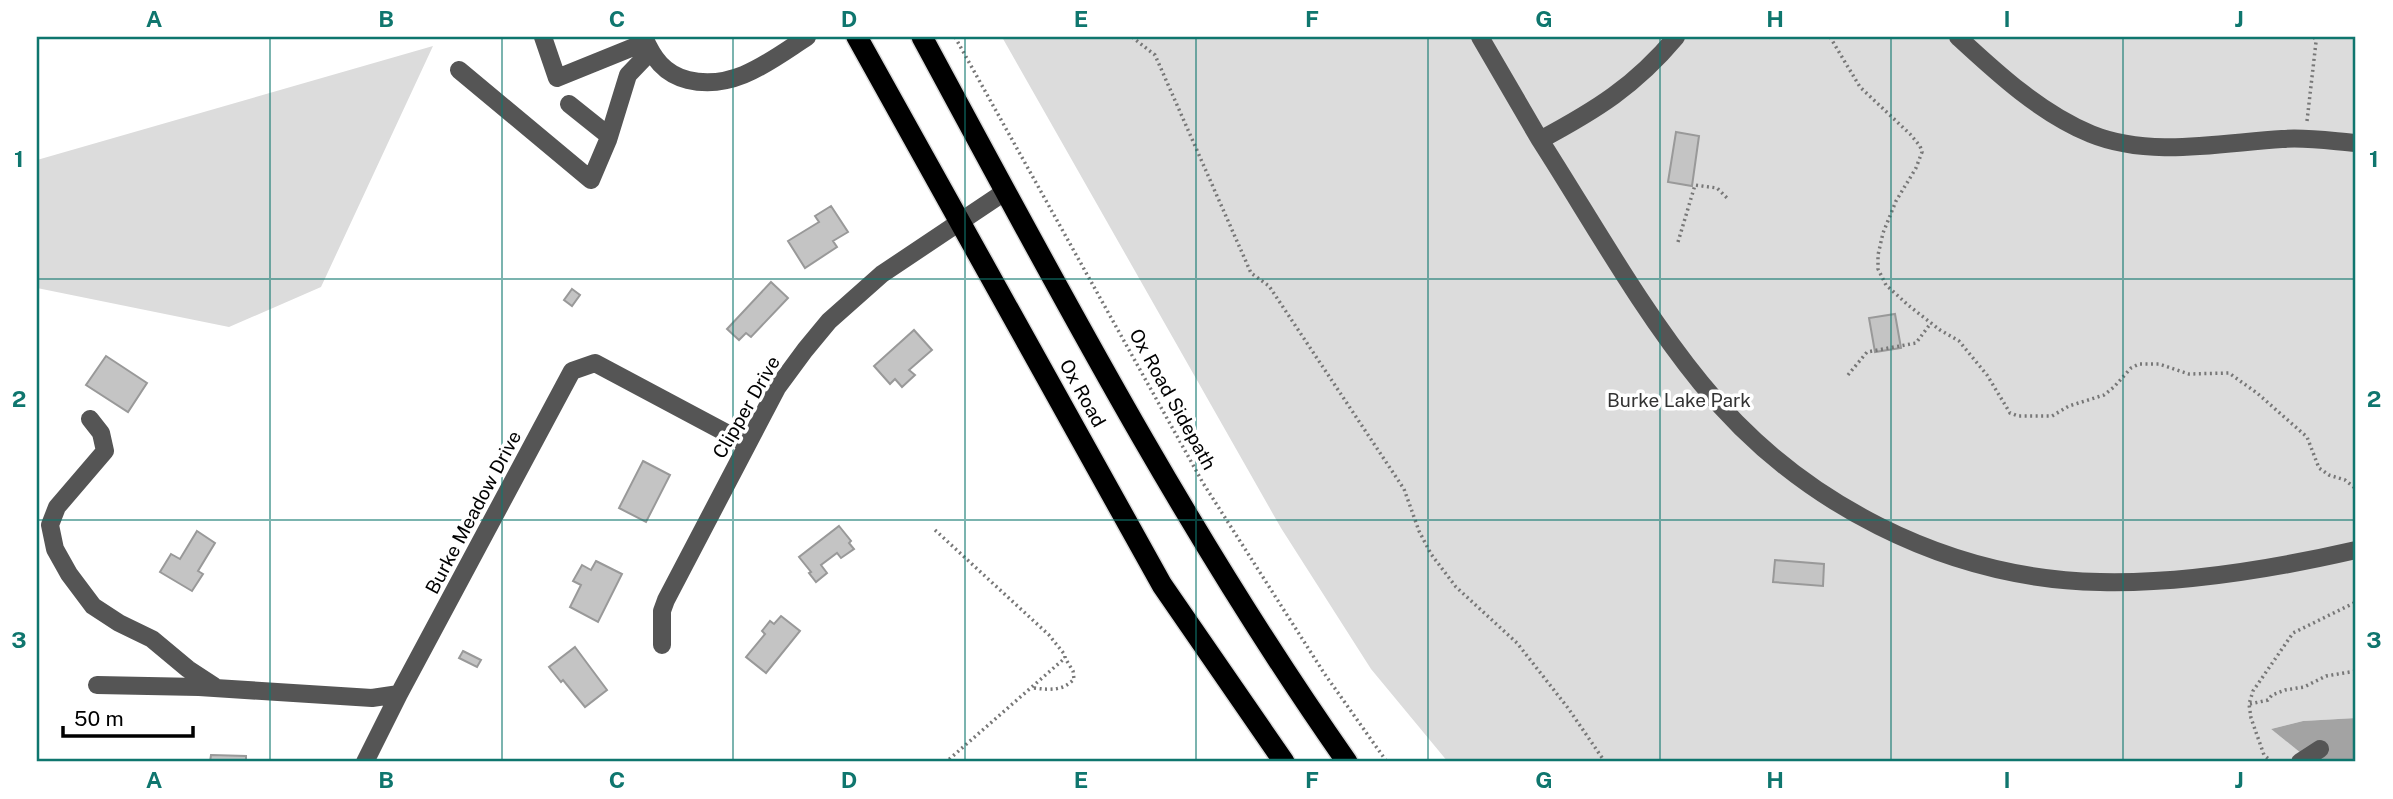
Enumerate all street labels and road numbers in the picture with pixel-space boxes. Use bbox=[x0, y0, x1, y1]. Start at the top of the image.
street label: Ox Road Sidepath bbox=[1125, 325, 1221, 473]
street label: Clipper Drive bbox=[708, 352, 784, 462]
street label: Ox Road bbox=[1055, 355, 1111, 431]
street label: Burke Meadow Drive bbox=[421, 427, 525, 597]

